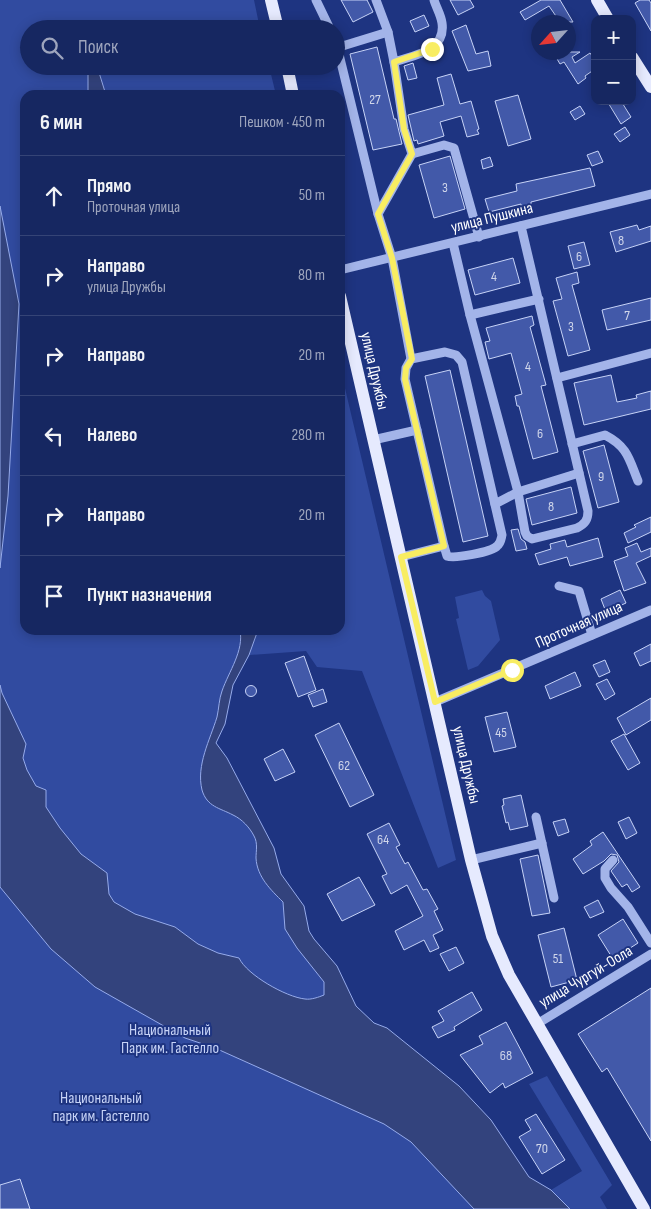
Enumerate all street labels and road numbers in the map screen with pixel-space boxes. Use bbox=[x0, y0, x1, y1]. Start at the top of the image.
street label: улица Пушкина bbox=[449, 199, 535, 237]
street label: улица Дружбы bbox=[356, 330, 392, 412]
street label: Проточная улица bbox=[533, 597, 625, 653]
street label: улица Дружбы bbox=[448, 724, 484, 806]
street label: улица Чургуй-Оола bbox=[536, 942, 636, 1012]

